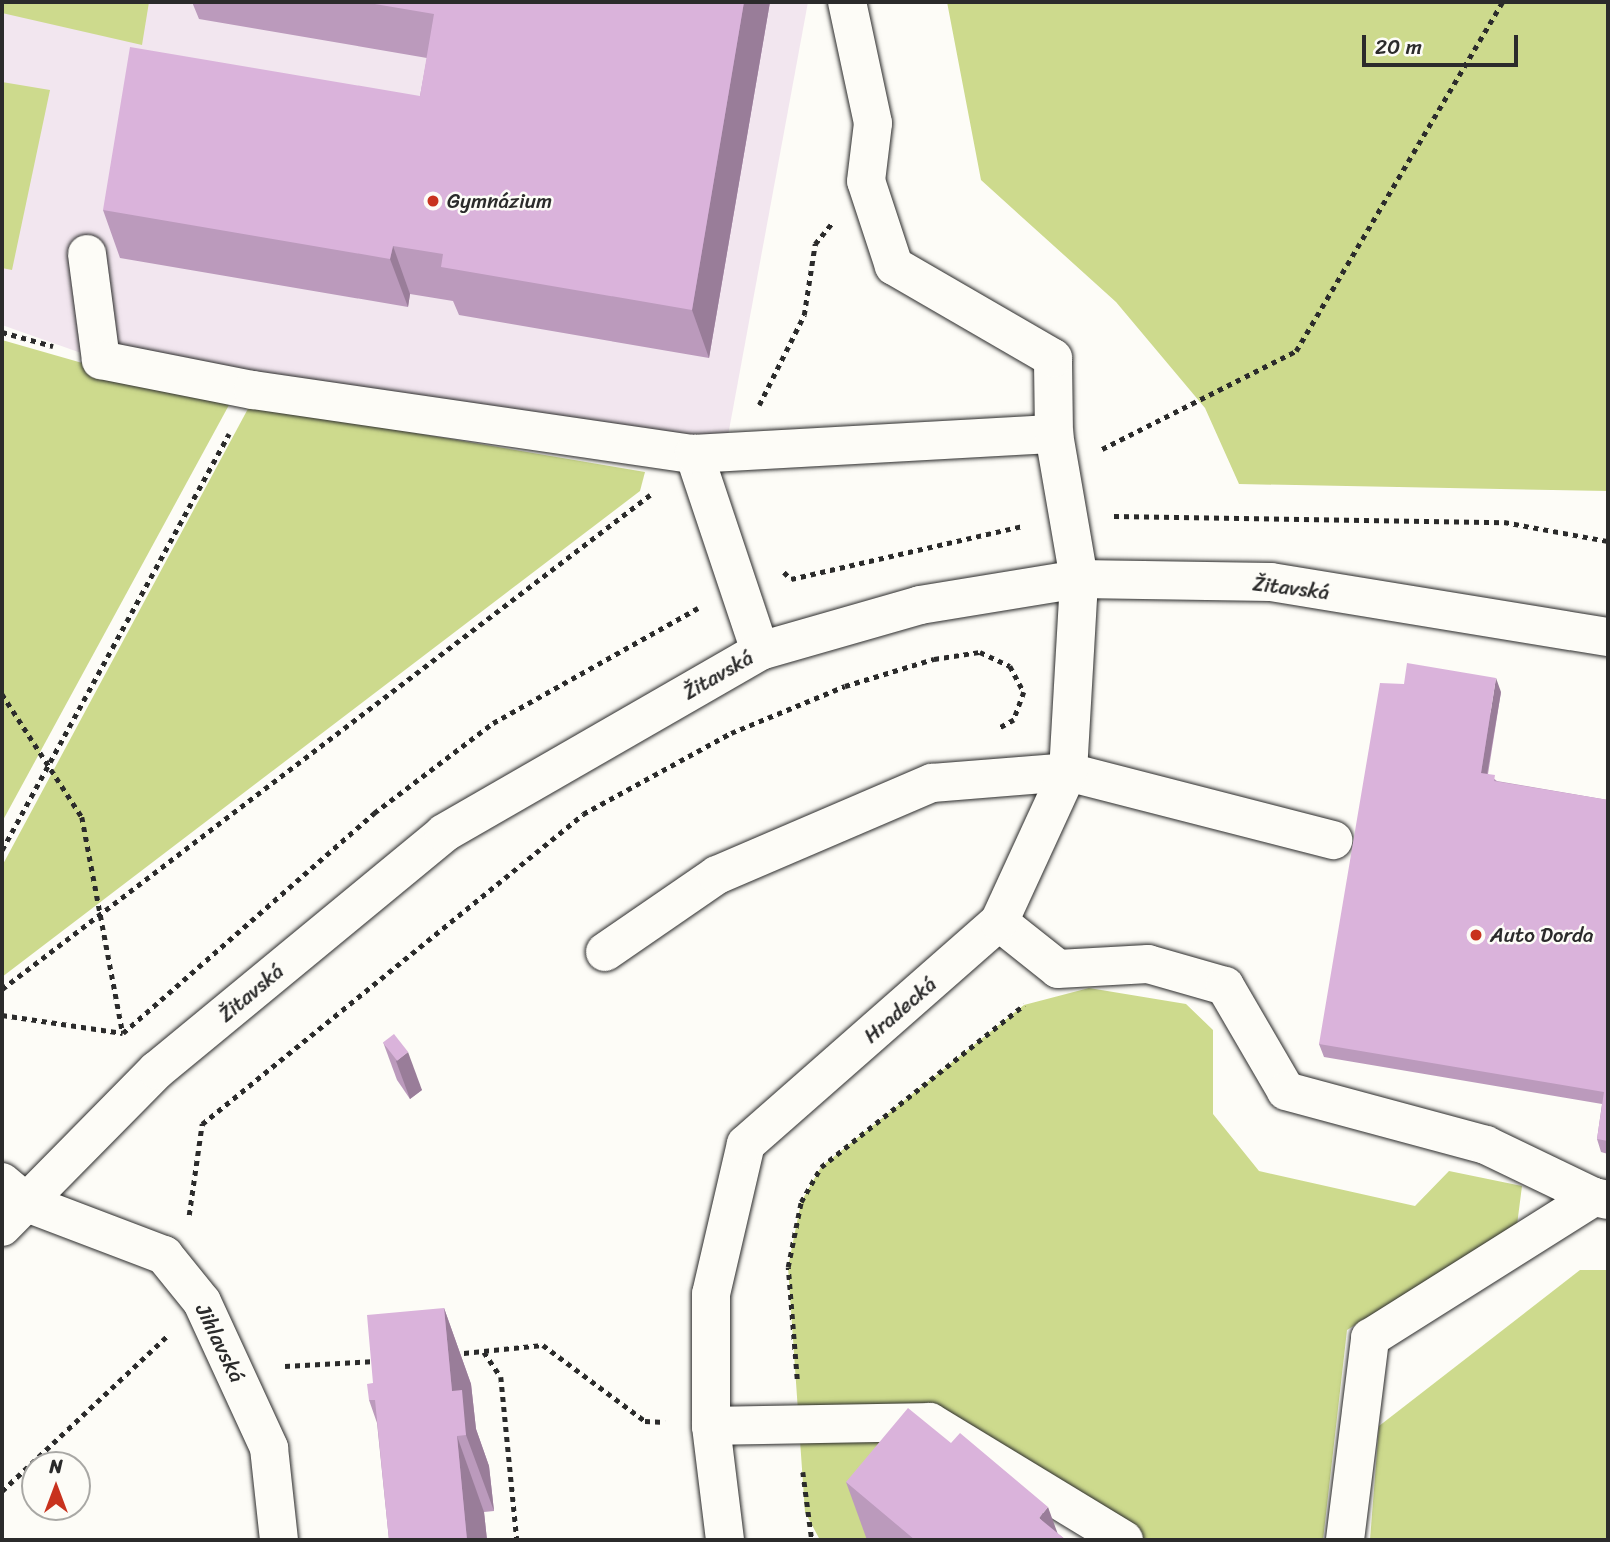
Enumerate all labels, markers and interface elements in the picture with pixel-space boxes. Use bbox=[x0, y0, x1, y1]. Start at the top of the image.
scale bar bbox=[1365, 21, 1521, 65]
text: 20 m bbox=[1375, 28, 1422, 66]
place label: Gymnázium bbox=[447, 188, 552, 214]
marker: Gymnázium bbox=[425, 193, 441, 209]
street label: Žitavská bbox=[1251, 571, 1331, 605]
street label: Žitavská bbox=[678, 645, 758, 705]
place label: Auto Dorda bbox=[1490, 922, 1594, 948]
marker: Auto Dorda bbox=[1468, 927, 1484, 943]
street label: Žitavská bbox=[213, 959, 289, 1027]
street label: Hradecká bbox=[859, 972, 941, 1048]
street label: Jihlavská bbox=[190, 1300, 250, 1386]
text: N bbox=[49, 1450, 63, 1483]
north arrow bbox=[21, 1451, 91, 1521]

